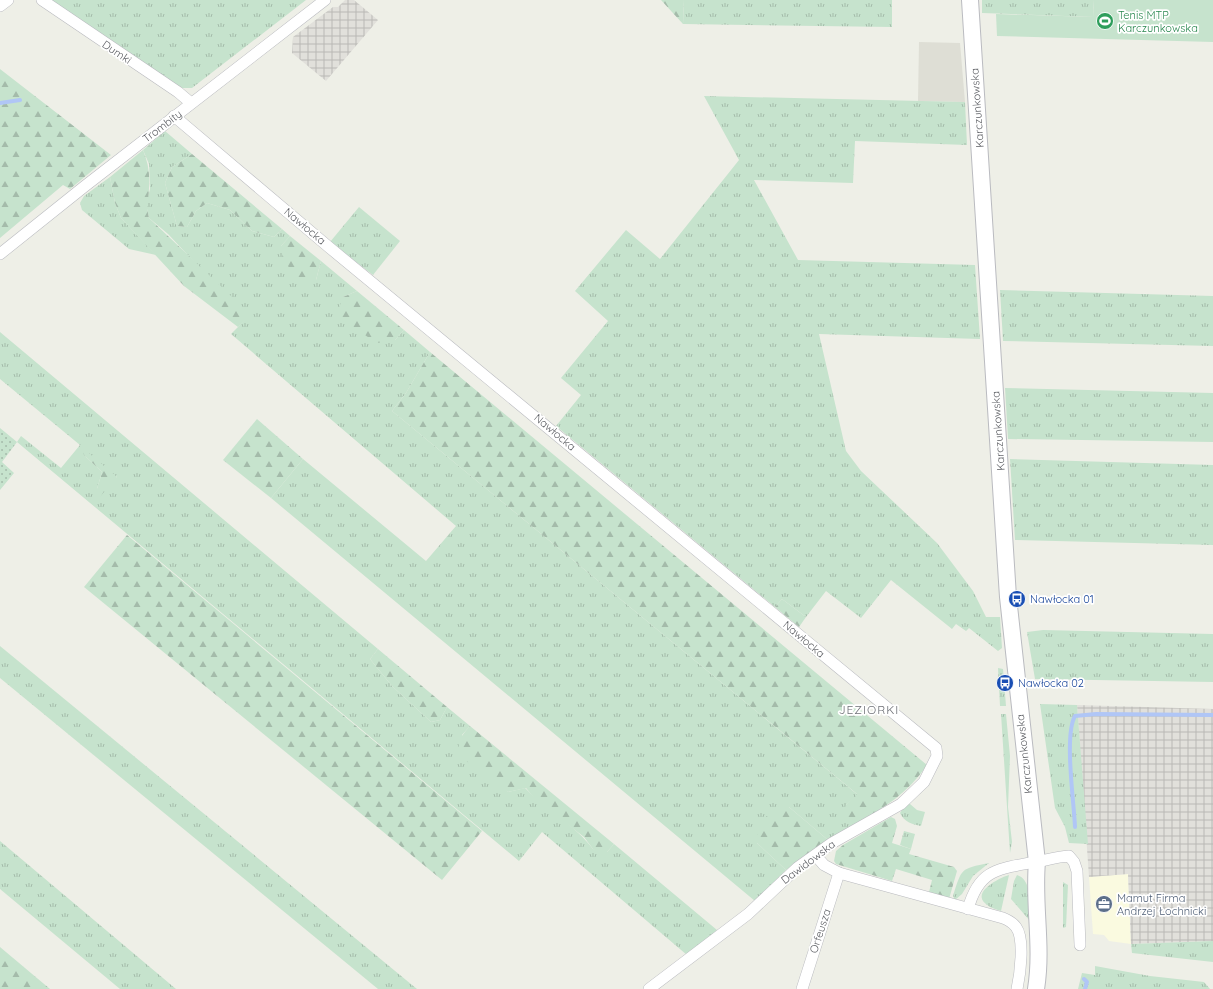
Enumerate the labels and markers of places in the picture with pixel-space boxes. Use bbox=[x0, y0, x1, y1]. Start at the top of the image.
place label: Tenis MTP Karczunkowska bbox=[1118, 8, 1198, 35]
sports icon: Tenis MTP Karczunkowska bbox=[1095, 11, 1115, 31]
bus stop icon: Nawłocka 01 bbox=[1007, 589, 1027, 609]
place label: Nawłocka 01 bbox=[1030, 592, 1094, 606]
bus stop icon: Nawłocka 02 bbox=[995, 673, 1015, 693]
place label: Nawłocka 02 bbox=[1018, 676, 1084, 690]
place label: Mamut Firma Andrzej Łochnicki bbox=[1117, 891, 1206, 918]
office icon: Mamut Firma Andrzej Łochnicki bbox=[1094, 894, 1114, 914]

